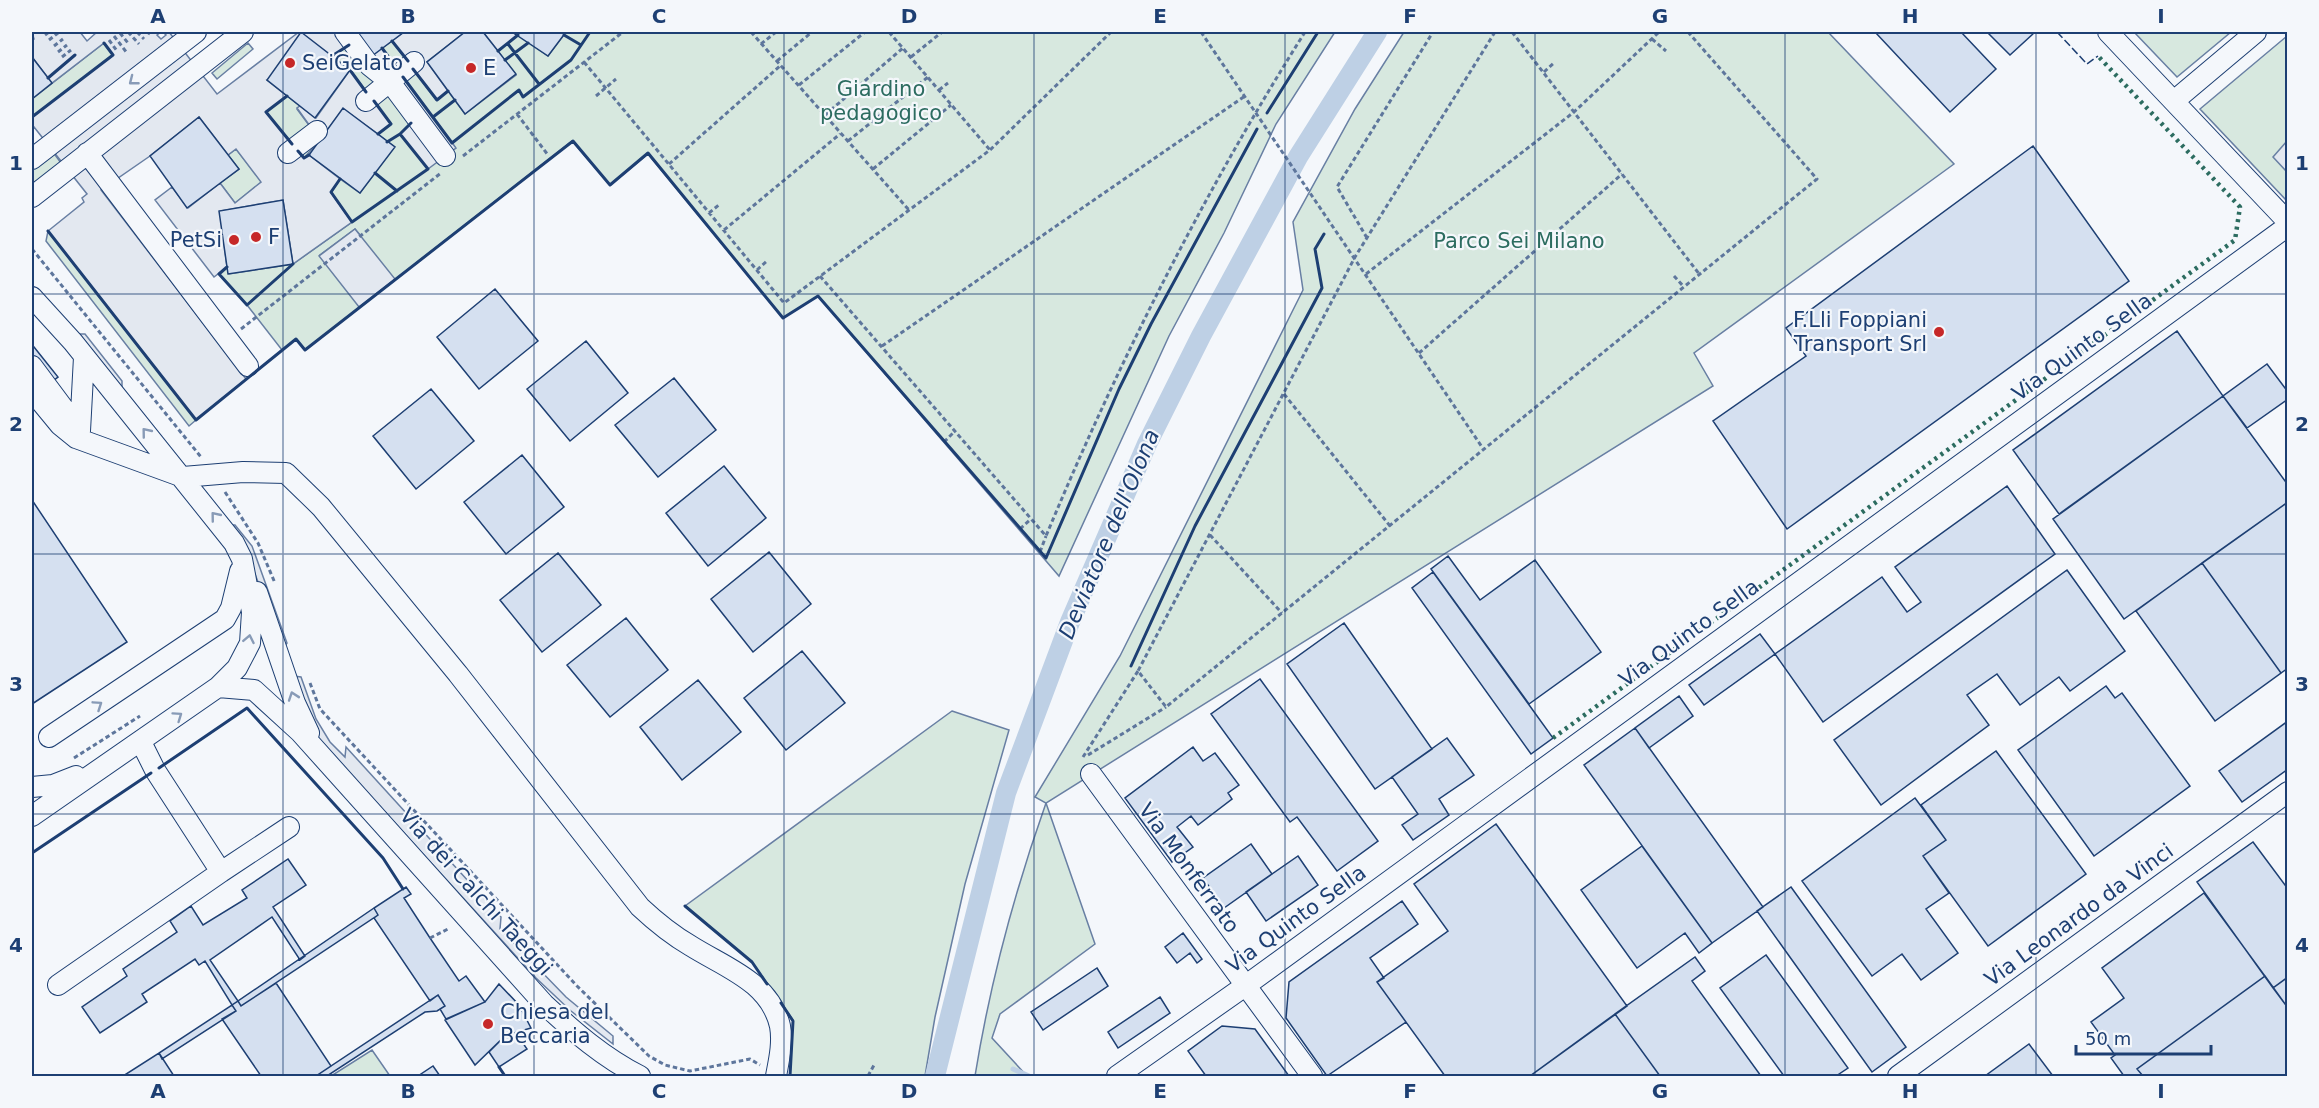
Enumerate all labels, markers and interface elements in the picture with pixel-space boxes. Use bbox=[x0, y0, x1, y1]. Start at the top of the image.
text: A bbox=[150, 4, 166, 28]
text: B bbox=[400, 4, 416, 28]
text: C bbox=[652, 4, 666, 28]
text: D bbox=[901, 4, 917, 28]
text: E bbox=[1153, 4, 1167, 28]
text: F bbox=[1403, 4, 1417, 28]
text: G bbox=[1652, 4, 1668, 28]
text: H bbox=[1902, 4, 1918, 28]
text: I bbox=[2157, 4, 2165, 28]
place label: SeiGelato bbox=[302, 51, 403, 75]
marker: SeiGelato bbox=[283, 56, 297, 70]
place label: E bbox=[483, 56, 496, 80]
marker: E bbox=[464, 61, 478, 75]
one-way arrow bbox=[129, 73, 140, 84]
park label: Giardino pedagogico bbox=[820, 77, 942, 125]
text: 1 bbox=[9, 151, 23, 175]
text: 1 bbox=[2295, 151, 2309, 175]
place label: F bbox=[268, 225, 280, 249]
place label: PetSi bbox=[170, 228, 222, 252]
park label: Parco Sei Milano bbox=[1433, 229, 1605, 253]
marker: F bbox=[249, 230, 263, 244]
marker: PetSi bbox=[227, 233, 241, 247]
street label: Via Quinto Sella bbox=[2007, 288, 2157, 406]
place label: F.Lli Foppiani Transport Srl bbox=[1793, 308, 1927, 356]
marker: F.Lli Foppiani Transport Srl bbox=[1932, 325, 1946, 339]
text: 2 bbox=[9, 412, 23, 436]
text: 2 bbox=[2295, 412, 2309, 436]
water label: Deviatore dell'Olona bbox=[1054, 426, 1164, 642]
one-way arrow bbox=[142, 428, 153, 439]
one-way arrow bbox=[211, 512, 222, 523]
street label: Via Quinto Sella bbox=[1614, 574, 1764, 692]
one-way arrow bbox=[242, 634, 255, 644]
text: 3 bbox=[9, 672, 23, 696]
text: 3 bbox=[2295, 672, 2309, 696]
one-way arrow bbox=[288, 691, 300, 702]
one-way arrow bbox=[91, 701, 102, 712]
one-way arrow bbox=[171, 712, 182, 723]
street label: Via Monferrato bbox=[1134, 798, 1244, 938]
street label: Via dei Calchi Taeggi bbox=[395, 804, 557, 980]
street label: Via Leonardo da Vinci bbox=[1980, 839, 2178, 991]
street label: Via Quinto Sella bbox=[1221, 860, 1371, 978]
text: 4 bbox=[9, 933, 23, 957]
text: 4 bbox=[2295, 933, 2309, 957]
place label: Chiesa del Beccaria bbox=[500, 1000, 609, 1048]
marker: Chiesa del Beccaria bbox=[481, 1017, 495, 1031]
scale bar bbox=[2076, 1018, 2211, 1056]
text: 50 m bbox=[2085, 1028, 2131, 1049]
text: A bbox=[150, 1079, 166, 1103]
text: B bbox=[400, 1079, 416, 1103]
text: C bbox=[652, 1079, 666, 1103]
text: D bbox=[901, 1079, 917, 1103]
text: E bbox=[1153, 1079, 1167, 1103]
text: F bbox=[1403, 1079, 1417, 1103]
text: G bbox=[1652, 1079, 1668, 1103]
text: H bbox=[1902, 1079, 1918, 1103]
text: I bbox=[2157, 1079, 2165, 1103]

